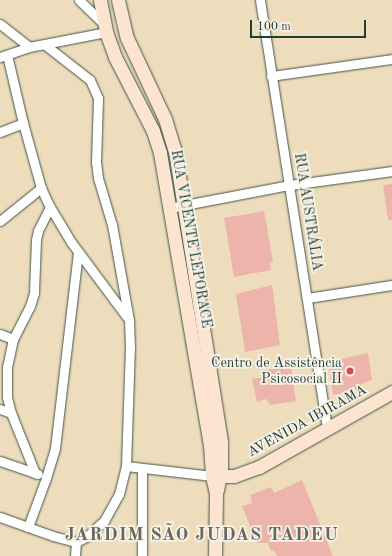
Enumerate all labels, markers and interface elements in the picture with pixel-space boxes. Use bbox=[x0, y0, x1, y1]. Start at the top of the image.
scale bar bbox=[252, 12, 368, 38]
text: 100 m bbox=[257, 21, 291, 33]
street label: RUA VICENTE LEPORACE bbox=[167, 148, 215, 330]
street label: RUA AUSTRÁLIA bbox=[290, 152, 326, 272]
place label: Centro de Assistência Psicosocial II bbox=[211, 355, 342, 388]
marker: Centro de Assistência Psicosocial II bbox=[345, 366, 355, 376]
street label: AVENIDA IBIRAMA bbox=[244, 381, 370, 461]
district label: JARDIM SÃO JUDAS TADEU bbox=[65, 524, 339, 546]

